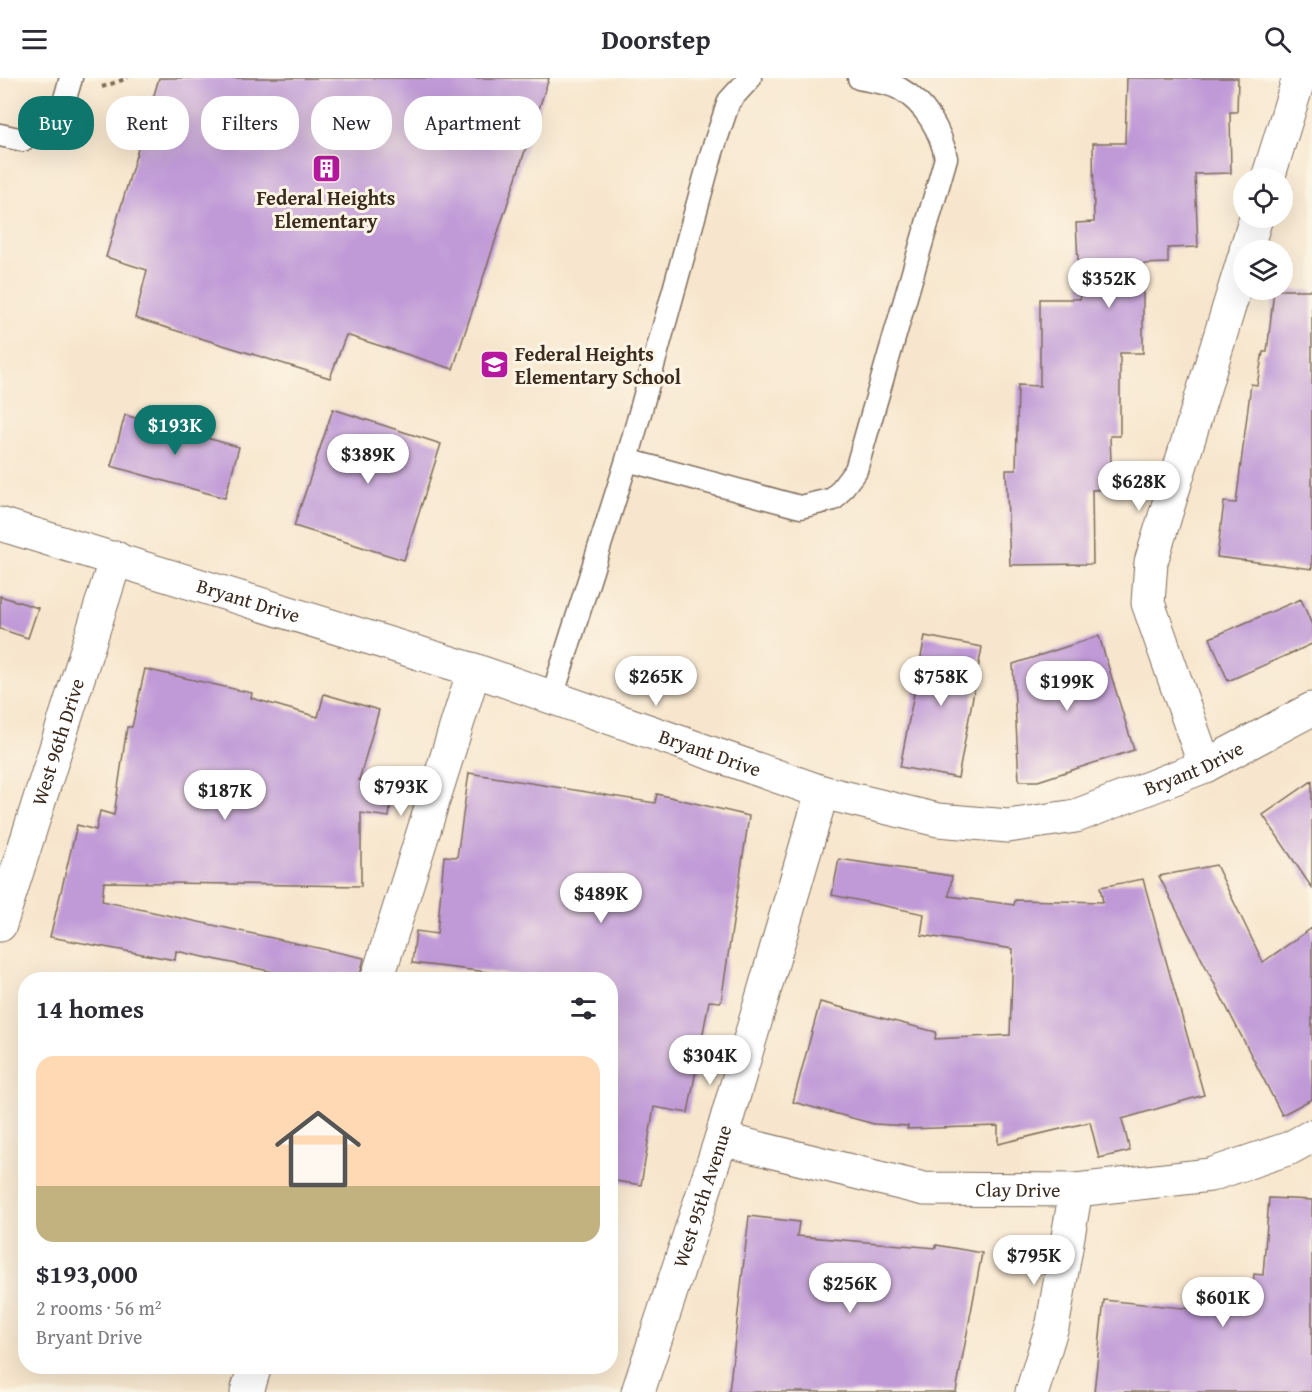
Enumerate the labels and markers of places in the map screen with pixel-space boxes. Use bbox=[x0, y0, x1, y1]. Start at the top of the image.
building icon: Federal Heights Elementary bbox=[310, 152, 342, 184]
place label: Federal Heights Elementary bbox=[257, 183, 395, 235]
pin: $352K bbox=[1067, 258, 1151, 309]
place label: Federal Heights Elementary School bbox=[515, 339, 681, 391]
school or university icon: Federal Heights Elementary School bbox=[478, 349, 510, 381]
pin: $193K bbox=[133, 405, 217, 456]
pin: $389K bbox=[326, 434, 410, 485]
pin: $628K bbox=[1097, 461, 1181, 512]
pin: $265K bbox=[614, 656, 698, 707]
pin: $758K bbox=[899, 656, 983, 707]
pin: $199K bbox=[1025, 661, 1109, 712]
pin: $793K bbox=[359, 766, 443, 817]
pin: $187K bbox=[183, 770, 267, 821]
pin: $489K bbox=[559, 873, 643, 924]
pin: $304K bbox=[668, 1035, 752, 1086]
pin: $795K bbox=[992, 1235, 1076, 1286]
pin: $256K bbox=[808, 1263, 892, 1314]
pin: $601K bbox=[1181, 1277, 1265, 1328]

